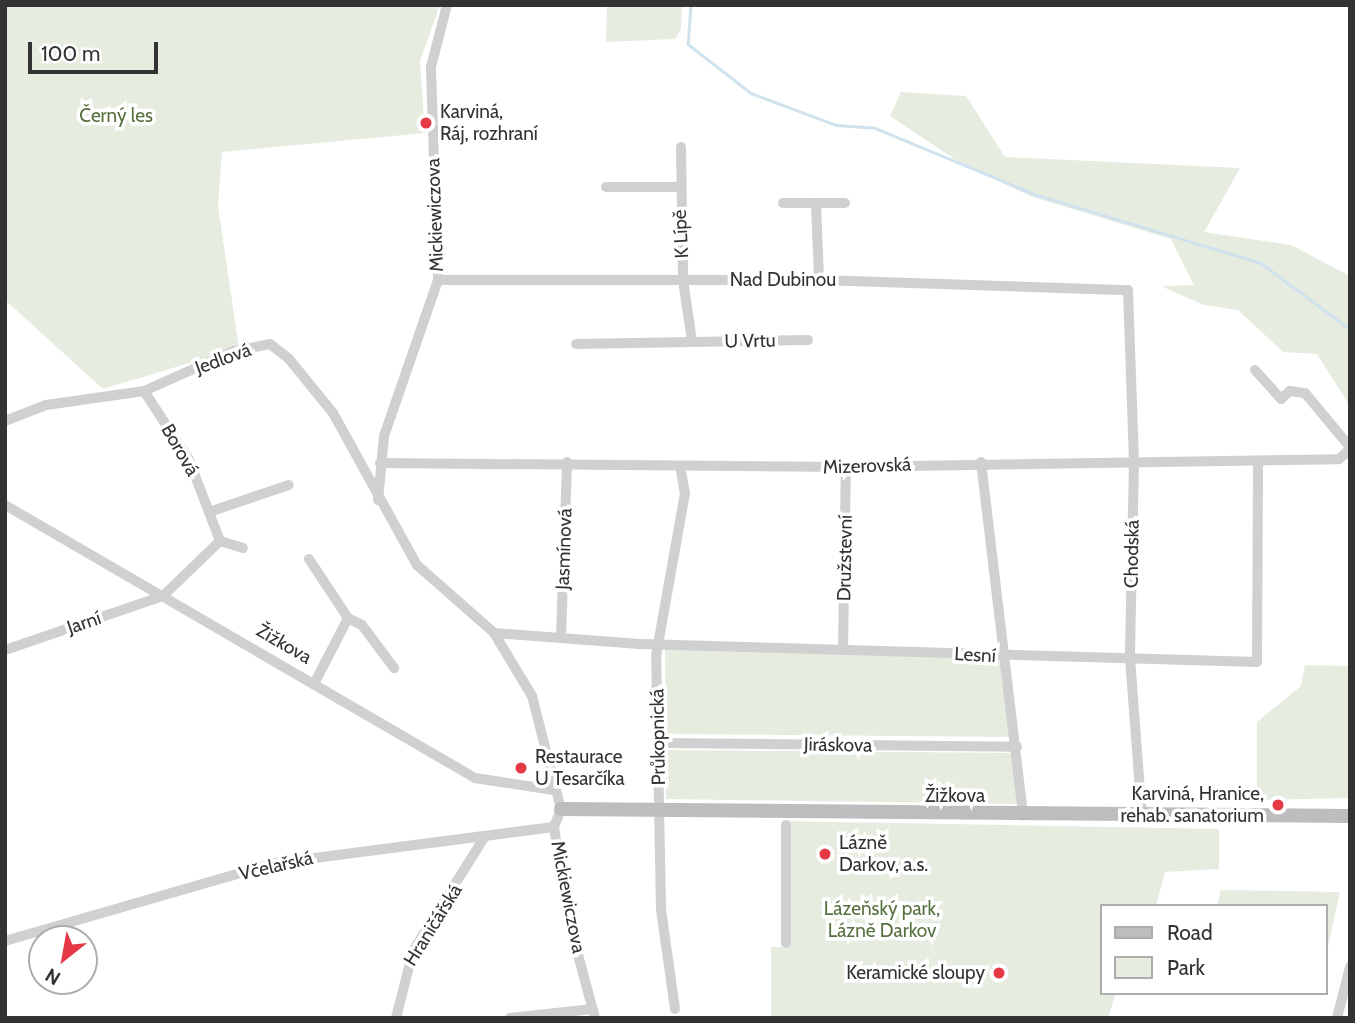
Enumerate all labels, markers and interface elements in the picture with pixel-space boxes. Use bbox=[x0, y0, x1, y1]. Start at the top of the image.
scale bar bbox=[32, 28, 161, 72]
text: 100 m bbox=[41, 41, 100, 66]
place label: Karviná, Ráj, rozhraní bbox=[440, 101, 538, 145]
park label: Černý les bbox=[79, 105, 153, 127]
marker: Karviná, Ráj, rozhraní bbox=[418, 115, 434, 131]
street label: Mickiewiczova bbox=[422, 158, 448, 272]
street label: K Lípě bbox=[668, 209, 694, 259]
street label: Nad Dubinou bbox=[730, 269, 836, 291]
street label: U Vrtu bbox=[724, 329, 776, 353]
street label: Jedlová bbox=[192, 338, 254, 380]
street label: Borová bbox=[156, 420, 204, 480]
street label: Mizerovská bbox=[822, 453, 912, 479]
street label: Jasmínová bbox=[551, 508, 577, 590]
street label: Družstevní bbox=[833, 515, 857, 601]
street label: Chodská bbox=[1120, 520, 1144, 588]
street label: Jarní bbox=[64, 607, 104, 639]
street label: Žižkova bbox=[252, 619, 316, 669]
street label: Lesní bbox=[954, 643, 996, 667]
street label: Průkopnická bbox=[646, 689, 670, 785]
street label: Jiráskova bbox=[804, 733, 872, 757]
place label: Restaurace U Tesarčíka bbox=[535, 746, 625, 790]
marker: Restaurace U Tesarčíka bbox=[513, 760, 529, 776]
place label: Karviná, Hranice, rehab. sanatorium bbox=[1121, 783, 1264, 827]
street label: Žižkova bbox=[925, 785, 985, 807]
marker: Karviná, Hranice, rehab. sanatorium bbox=[1270, 797, 1286, 813]
place label: Lázně Darkov, a.s. bbox=[839, 832, 928, 876]
street label: Mickiewiczova bbox=[546, 839, 590, 955]
street label: Včelařská bbox=[237, 846, 315, 886]
marker: Lázně Darkov, a.s. bbox=[817, 846, 833, 862]
street label: Hraničářská bbox=[399, 880, 467, 970]
park label: Lázeňský park, Lázně Darkov bbox=[824, 898, 940, 942]
legend bbox=[1100, 904, 1327, 995]
text: Road bbox=[1167, 920, 1213, 945]
north arrow bbox=[28, 925, 98, 995]
text: Park bbox=[1167, 955, 1205, 980]
place label: Keramické sloupy bbox=[846, 962, 985, 984]
text: N bbox=[41, 963, 65, 990]
marker: Keramické sloupy bbox=[991, 965, 1007, 981]

